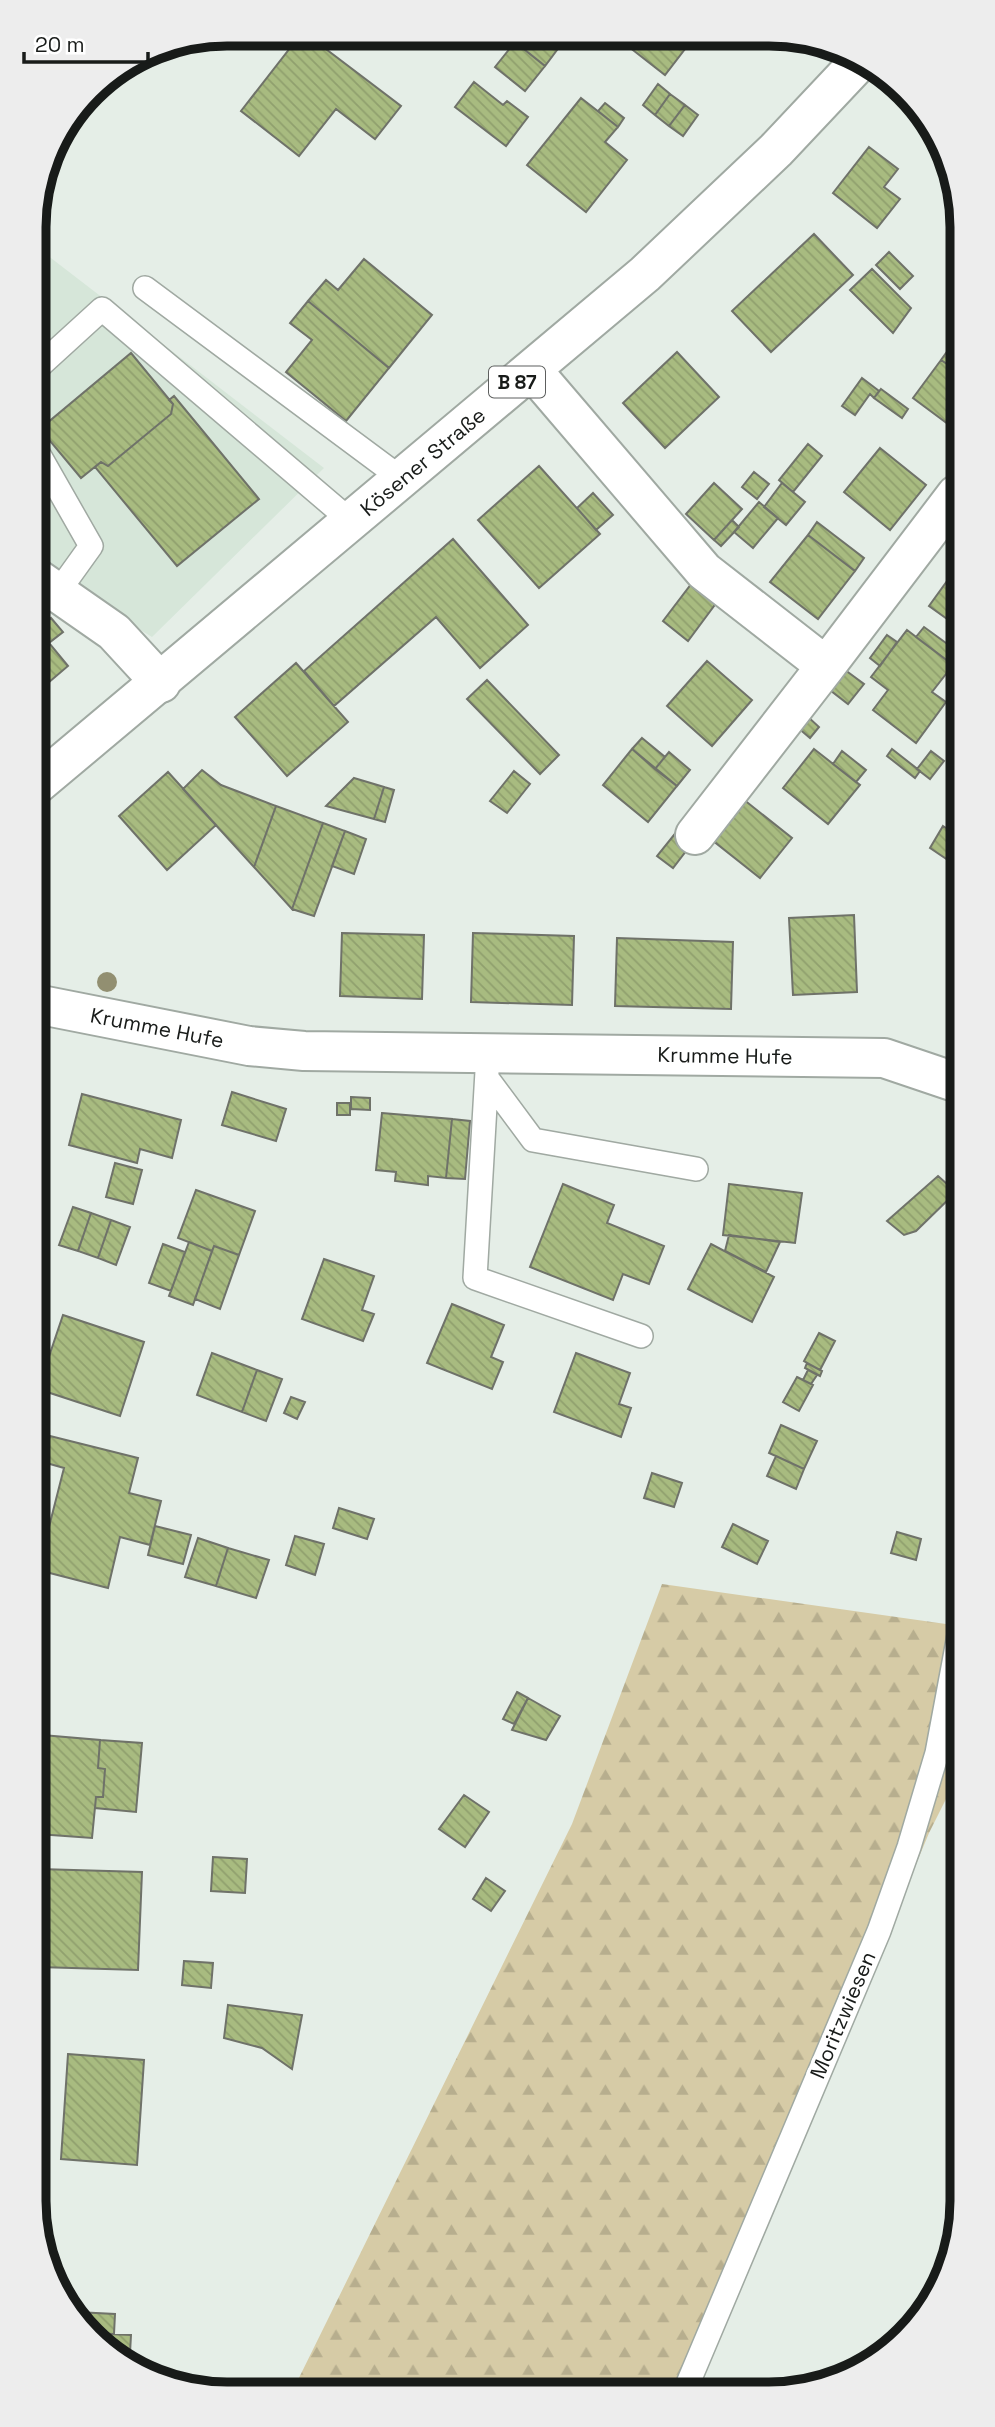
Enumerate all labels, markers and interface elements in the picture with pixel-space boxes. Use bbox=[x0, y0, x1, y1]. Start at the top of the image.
scale bar bbox=[24, 21, 149, 65]
text: 20 m bbox=[35, 31, 85, 58]
road number: B 87 bbox=[489, 366, 545, 398]
street label: Kösener Straße bbox=[355, 401, 491, 522]
street label: Krumme Hufe bbox=[88, 1001, 226, 1054]
street label: Krumme Hufe bbox=[657, 1041, 793, 1070]
street label: Moritzwiesen bbox=[804, 1947, 881, 2082]

